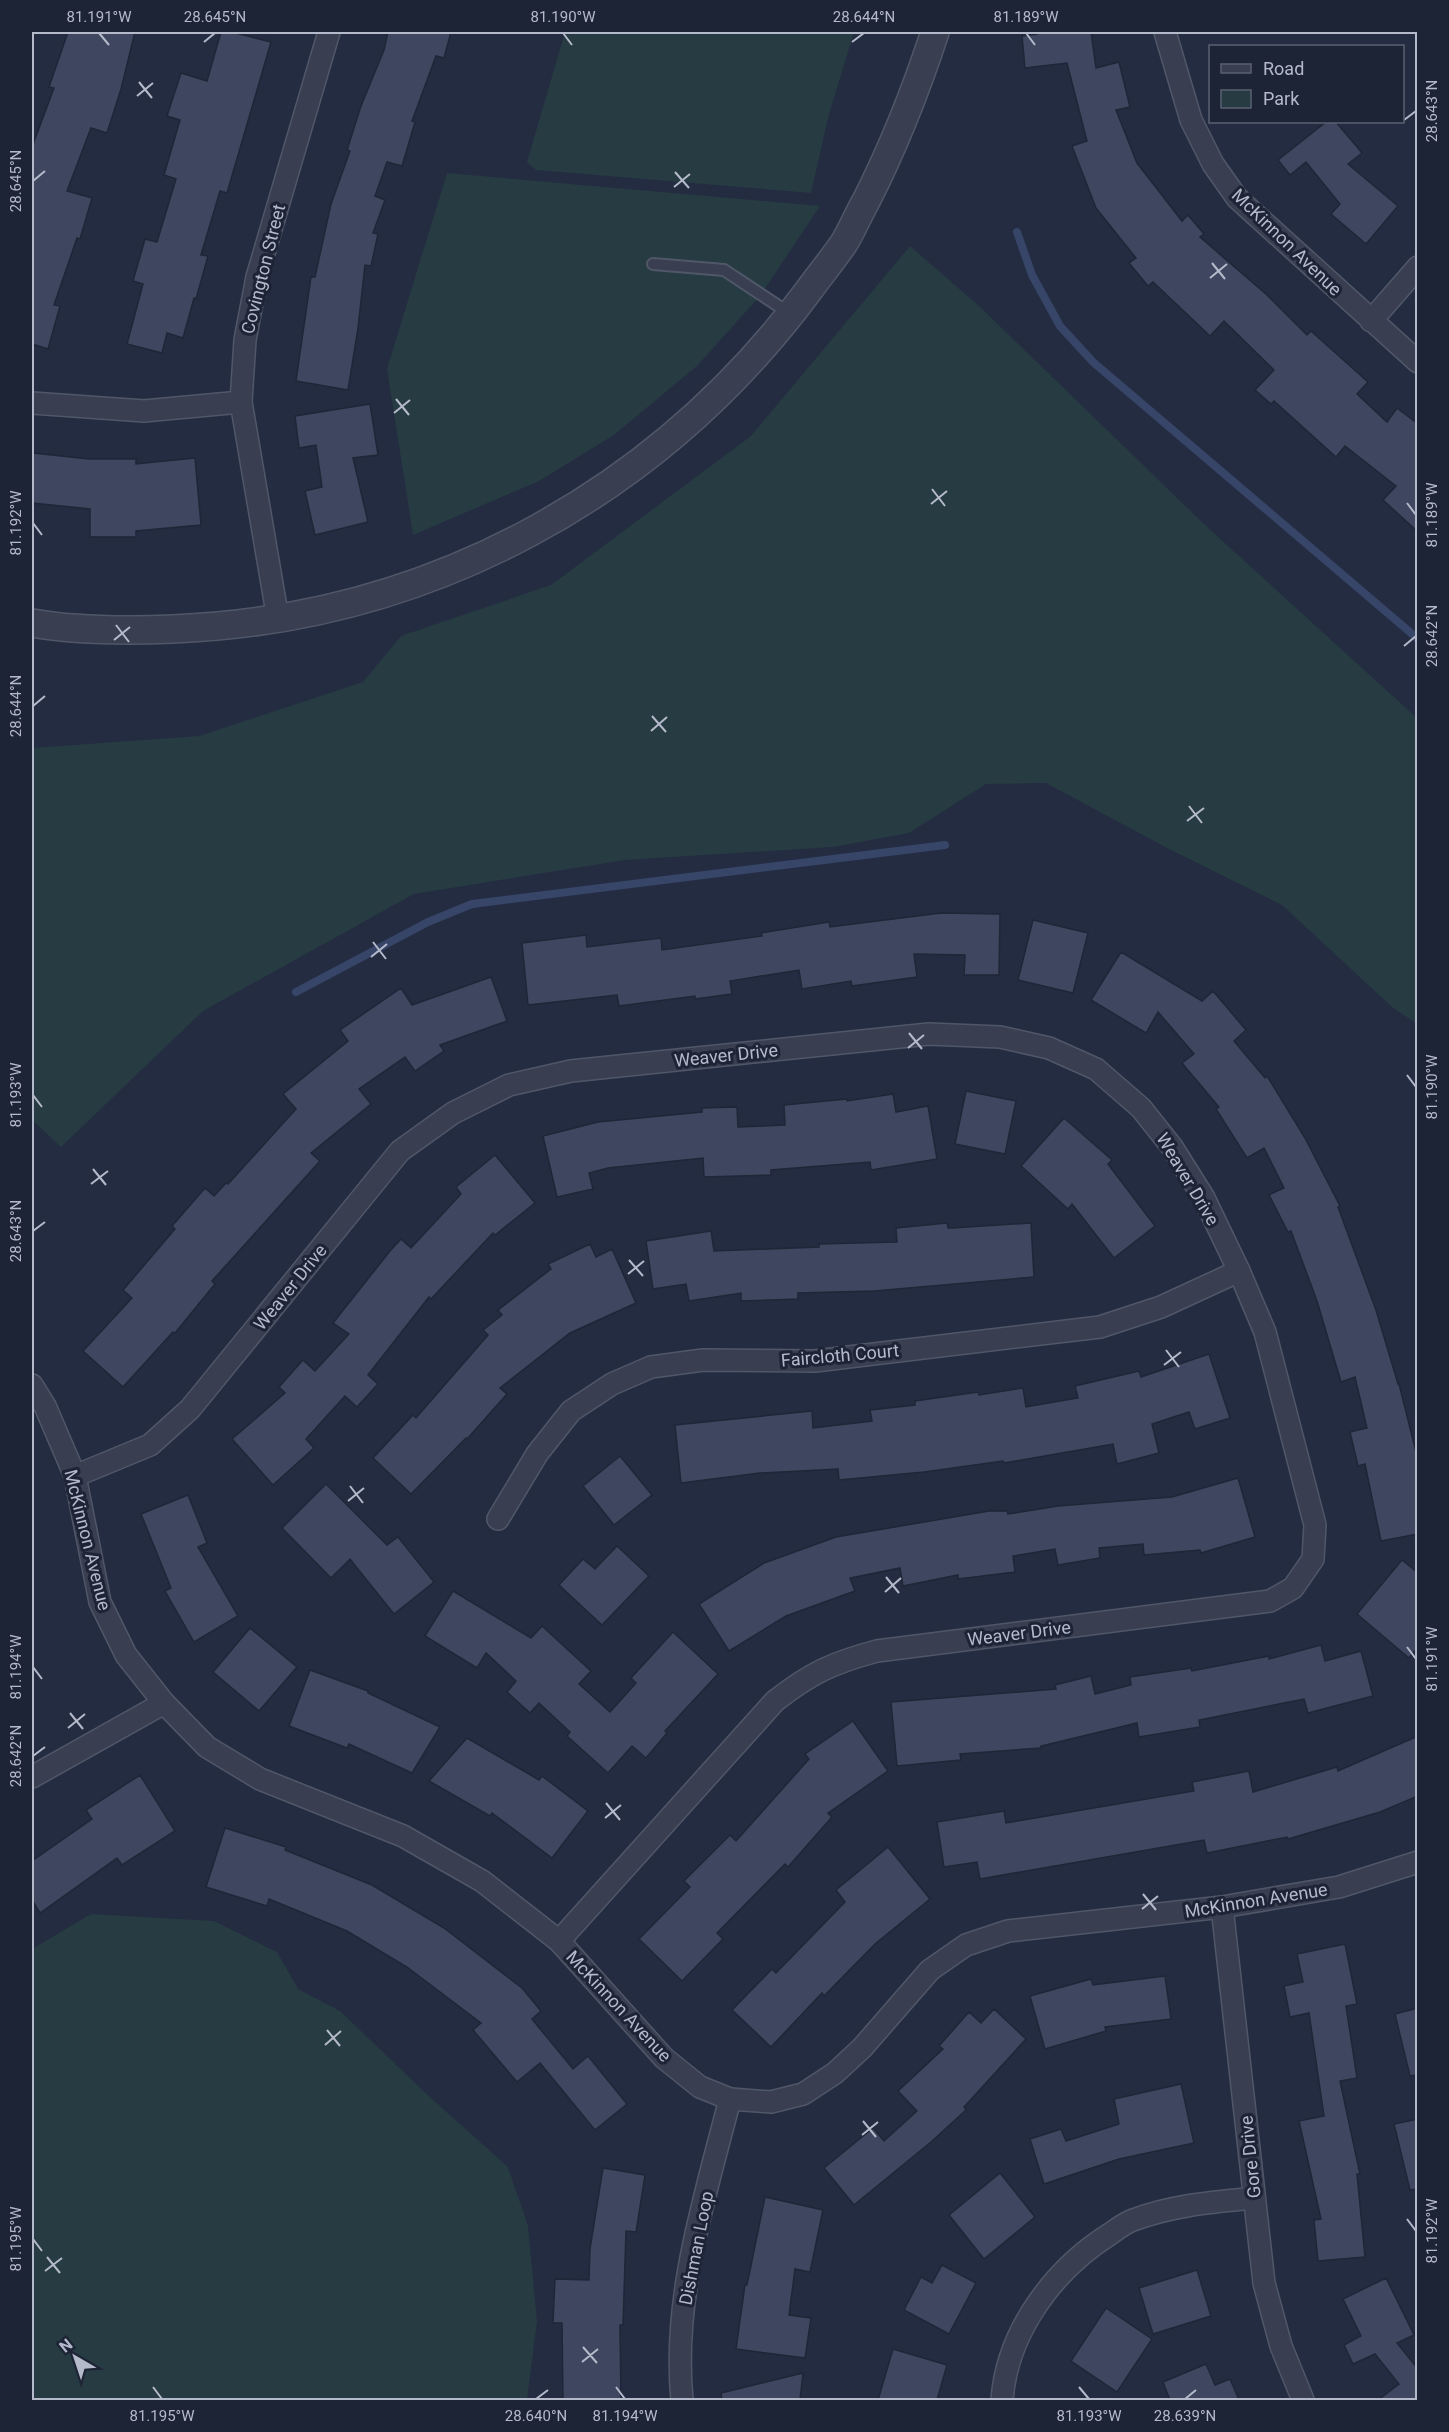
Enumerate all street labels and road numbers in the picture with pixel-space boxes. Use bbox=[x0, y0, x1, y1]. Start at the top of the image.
street label: McKinnon Avenue bbox=[1228, 184, 1346, 300]
street label: Covington Street bbox=[237, 202, 289, 336]
street label: Weaver Drive bbox=[673, 1039, 779, 1071]
street label: Weaver Drive bbox=[1152, 1129, 1224, 1229]
street label: Weaver Drive bbox=[249, 1240, 331, 1334]
street label: Faircloth Court bbox=[780, 1339, 900, 1371]
street label: McKinnon Avenue bbox=[60, 1467, 116, 1613]
street label: Weaver Drive bbox=[966, 1616, 1072, 1650]
street label: McKinnon Avenue bbox=[1183, 1878, 1329, 1922]
street label: McKinnon Avenue bbox=[562, 1946, 676, 2066]
street label: Gore Drive bbox=[1235, 2115, 1265, 2199]
street label: Dishman Loop bbox=[675, 2189, 717, 2307]

